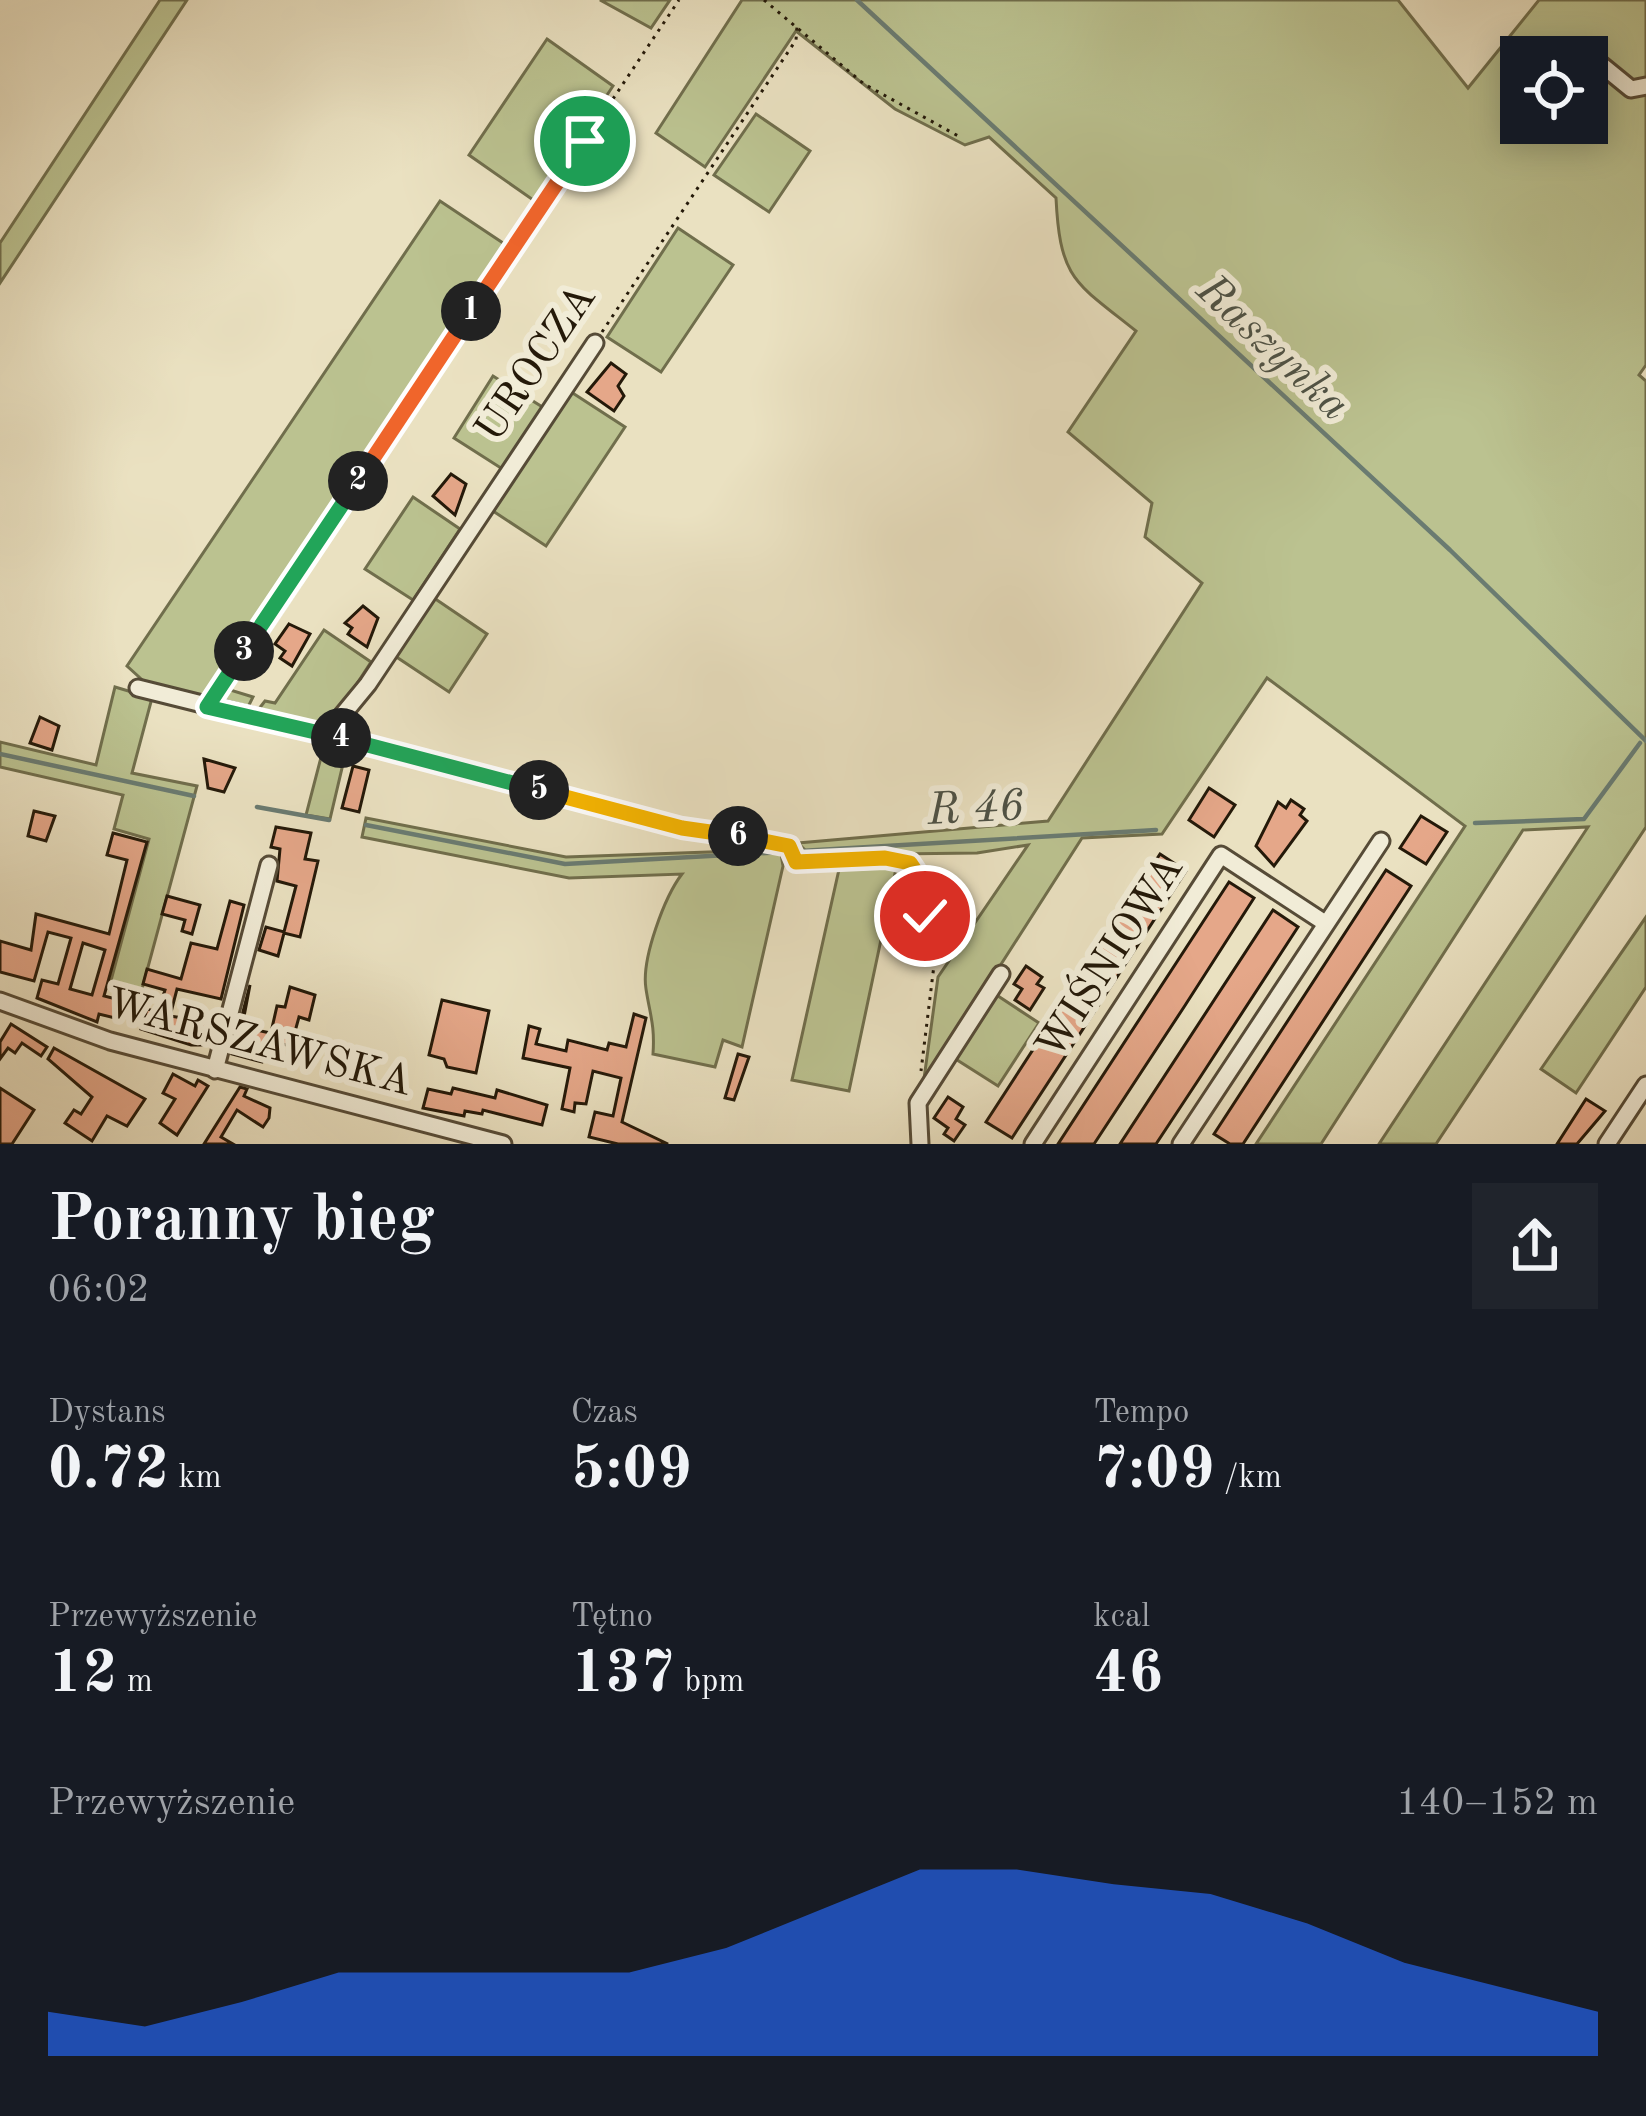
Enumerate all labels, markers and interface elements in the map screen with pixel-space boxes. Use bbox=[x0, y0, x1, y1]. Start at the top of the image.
map controls bbox=[1500, 36, 1608, 144]
button: locate bbox=[1500, 36, 1608, 144]
pin bbox=[534, 90, 636, 192]
icon: arrive bbox=[552, 108, 618, 174]
water label: Raszynka bbox=[1186, 267, 1357, 430]
street label: UROCZA bbox=[469, 278, 605, 450]
pin: 1 bbox=[441, 281, 501, 341]
text: 1 bbox=[461, 294, 481, 327]
pin: 2 bbox=[328, 451, 388, 511]
text: 2 bbox=[348, 464, 368, 497]
pin: 3 bbox=[214, 621, 274, 681]
text: 3 bbox=[234, 634, 254, 667]
pin: 4 bbox=[311, 708, 371, 768]
text: 4 bbox=[331, 721, 351, 754]
pin: 5 bbox=[509, 760, 569, 820]
text: 5 bbox=[529, 773, 549, 806]
water label: R 46 bbox=[925, 785, 1026, 835]
pin: 6 bbox=[708, 806, 768, 866]
text: 6 bbox=[728, 819, 748, 852]
street label: WIŚNIOWA bbox=[1022, 844, 1192, 1067]
pin bbox=[874, 865, 976, 967]
icon: check bbox=[892, 883, 958, 949]
street label: WARSZAWSKA bbox=[102, 983, 416, 1105]
button: share bbox=[1472, 1183, 1598, 1309]
text: Poranny bieg bbox=[48, 1189, 435, 1255]
text: 06:02 bbox=[48, 1271, 149, 1310]
text: Dystans bbox=[48, 1397, 166, 1430]
text: Czas bbox=[571, 1397, 638, 1430]
text: Tempo bbox=[1093, 1397, 1190, 1430]
text: 0.72 bbox=[48, 1441, 169, 1501]
text: 5:09 bbox=[571, 1441, 692, 1501]
text: 7:09 bbox=[1093, 1441, 1215, 1501]
text: km bbox=[169, 1462, 222, 1495]
text: /km bbox=[1215, 1462, 1282, 1495]
text: Przewyższenie bbox=[48, 1601, 257, 1634]
text: Tętno bbox=[571, 1601, 653, 1634]
text: kcal bbox=[1093, 1601, 1150, 1634]
text: 12 bbox=[48, 1645, 118, 1705]
text: 137 bbox=[571, 1645, 675, 1705]
text: 46 bbox=[1093, 1645, 1163, 1705]
text: m bbox=[118, 1666, 153, 1699]
text: bpm bbox=[675, 1666, 745, 1699]
text: Przewyższenie bbox=[48, 1784, 295, 1823]
text: 140–152 m bbox=[1396, 1784, 1598, 1823]

